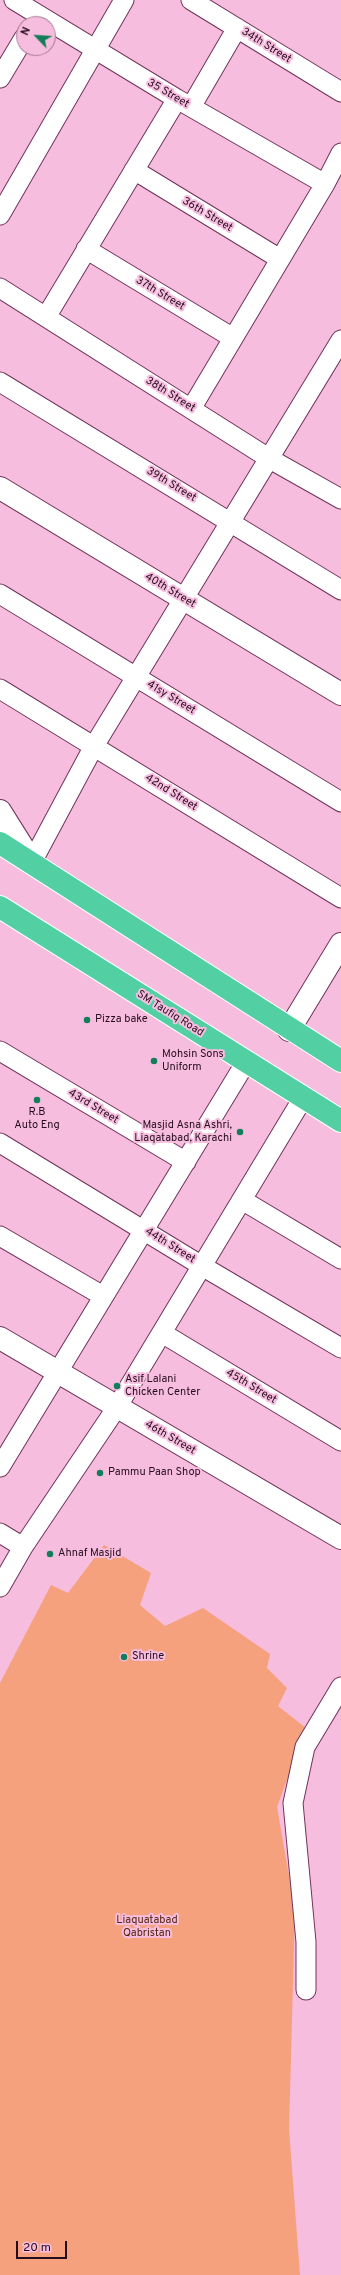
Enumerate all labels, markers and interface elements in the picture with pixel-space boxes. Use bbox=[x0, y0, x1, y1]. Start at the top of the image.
north arrow bbox=[16, 16, 56, 56]
text: N bbox=[18, 25, 34, 38]
street label: 34th Street bbox=[239, 25, 293, 67]
street label: 35 Street bbox=[145, 77, 191, 111]
street label: 36th Street bbox=[180, 195, 234, 235]
street label: 37th Street bbox=[133, 274, 187, 314]
street label: 38th Street bbox=[143, 375, 197, 415]
street label: 39th Street bbox=[144, 465, 198, 505]
street label: 40th Street bbox=[142, 571, 198, 611]
street label: 41sy Street bbox=[144, 678, 198, 718]
street label: 42nd Street bbox=[142, 772, 200, 814]
street label: SM Taufiq Road bbox=[134, 988, 206, 1040]
place label: Pizza bake bbox=[95, 1013, 148, 1027]
marker: Pizza bake bbox=[82, 1015, 92, 1025]
place label: Mohsin Sons Uniform bbox=[162, 1048, 224, 1074]
marker: Mohsin Sons Uniform bbox=[149, 1056, 159, 1066]
street label: 43rd Street bbox=[65, 1087, 121, 1127]
marker: R.B Auto Eng bbox=[32, 1095, 42, 1105]
place label: R.B Auto Eng bbox=[14, 1106, 60, 1132]
place label: Masjid Asna Ashri, Liaqatabad, Karachi bbox=[134, 1119, 232, 1145]
marker: Masjid Asna Ashri, Liaqatabad, Karachi bbox=[235, 1127, 245, 1137]
street label: 44th Street bbox=[142, 1225, 198, 1267]
street label: 45th Street bbox=[223, 1367, 279, 1407]
place label: Asif Lalani Chicken Center bbox=[125, 1373, 201, 1399]
marker: Asif Lalani Chicken Center bbox=[112, 1381, 122, 1391]
street label: 46th Street bbox=[142, 1418, 198, 1458]
place label: Pammu Paan Shop bbox=[108, 1466, 201, 1480]
marker: Pammu Paan Shop bbox=[95, 1468, 105, 1478]
place label: Ahnaf Masjid bbox=[58, 1547, 121, 1561]
marker: Ahnaf Masjid bbox=[45, 1549, 55, 1559]
place label: Shrine bbox=[132, 1650, 164, 1664]
marker: Shrine bbox=[119, 1652, 129, 1662]
park label: Liaquatabad Qabristan bbox=[116, 1914, 178, 1940]
scale bar bbox=[18, 2233, 69, 2259]
text: 20 m bbox=[23, 2240, 51, 2256]

